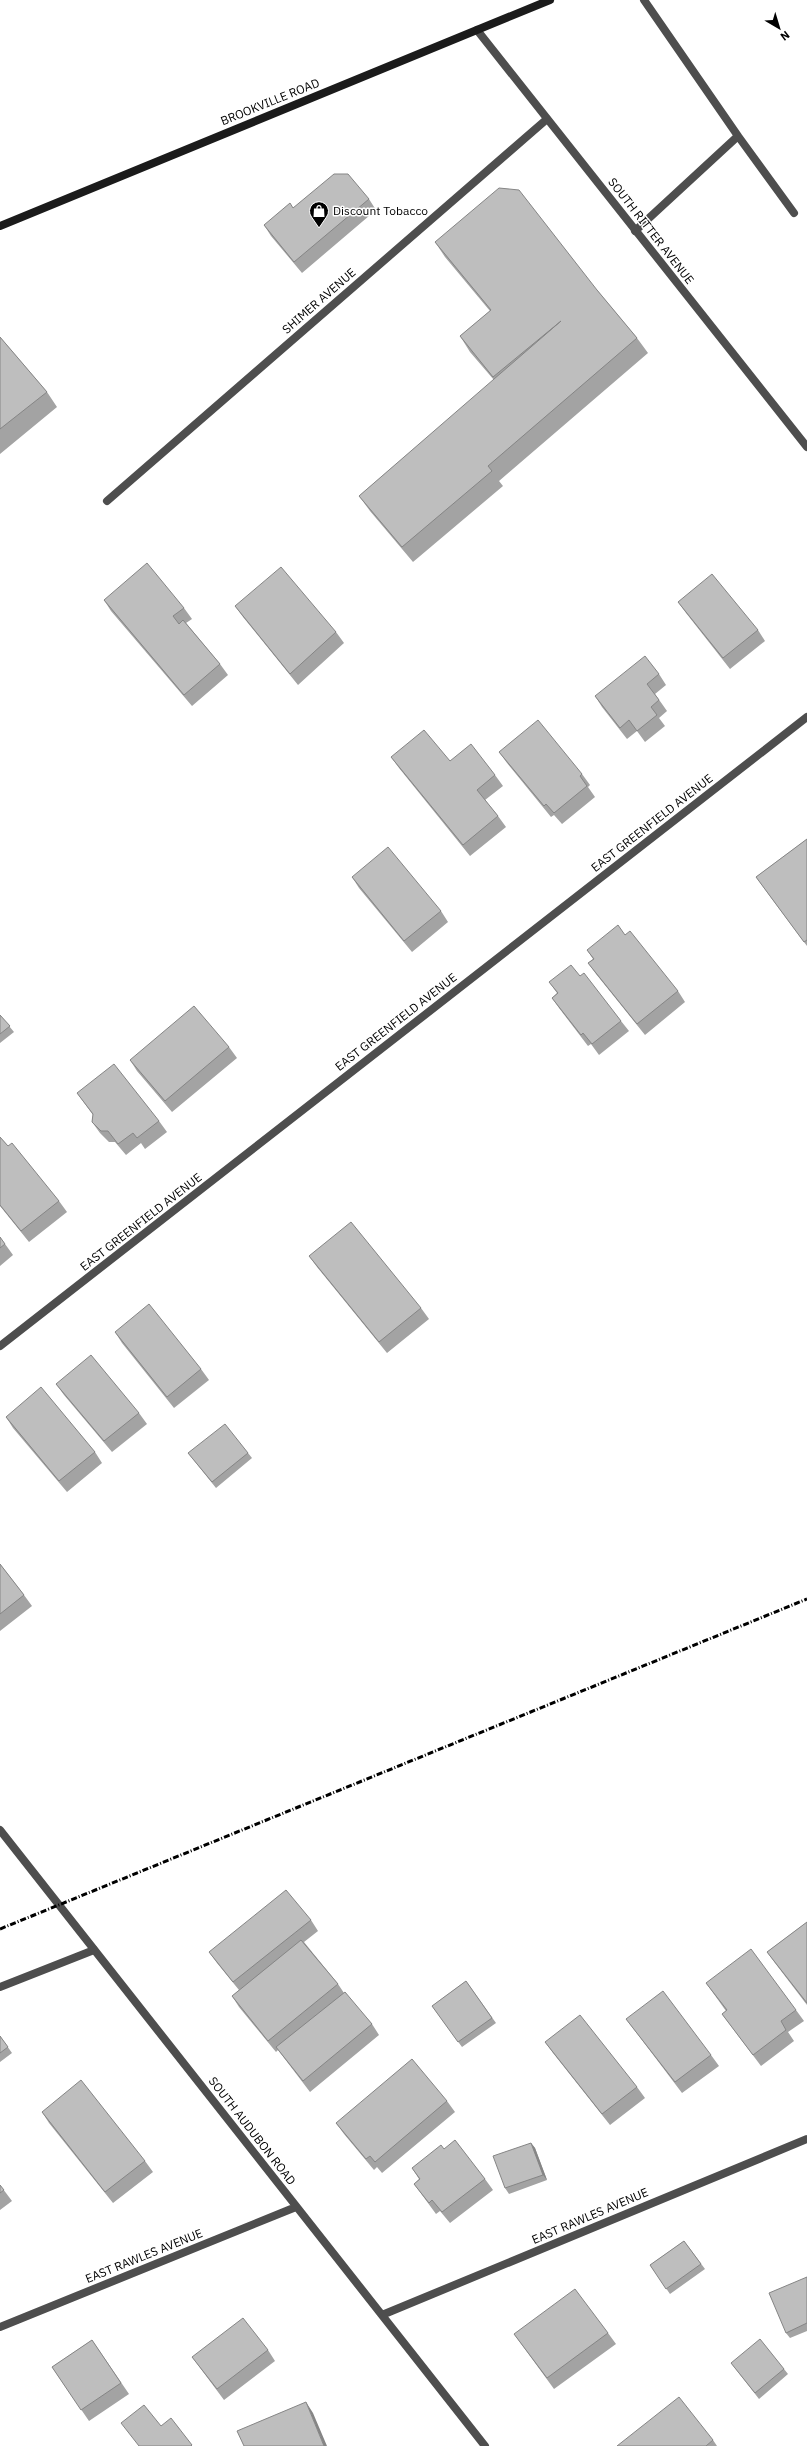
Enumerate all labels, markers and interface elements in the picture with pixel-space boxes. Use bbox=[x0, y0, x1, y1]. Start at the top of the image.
north arrow bbox=[759, 8, 799, 48]
text: N bbox=[778, 28, 793, 44]
street label: BROOKVILLE ROAD bbox=[218, 75, 321, 128]
street label: SOUTH RITTER AVENUE bbox=[605, 175, 698, 287]
shop icon: Discount Tobacco bbox=[308, 200, 330, 228]
place label: Discount Tobacco bbox=[333, 203, 428, 218]
street label: SHIMER AVENUE bbox=[279, 265, 359, 337]
street label: EAST GREENFIELD AVENUE bbox=[588, 770, 715, 875]
street label: EAST GREENFIELD AVENUE bbox=[332, 969, 459, 1074]
street label: EAST GREENFIELD AVENUE bbox=[77, 1169, 204, 1274]
street label: SOUTH AUDUBON ROAD bbox=[206, 2074, 299, 2188]
street label: EAST RAWLES AVENUE bbox=[529, 2184, 650, 2247]
street label: EAST RAWLES AVENUE bbox=[83, 2225, 205, 2286]

